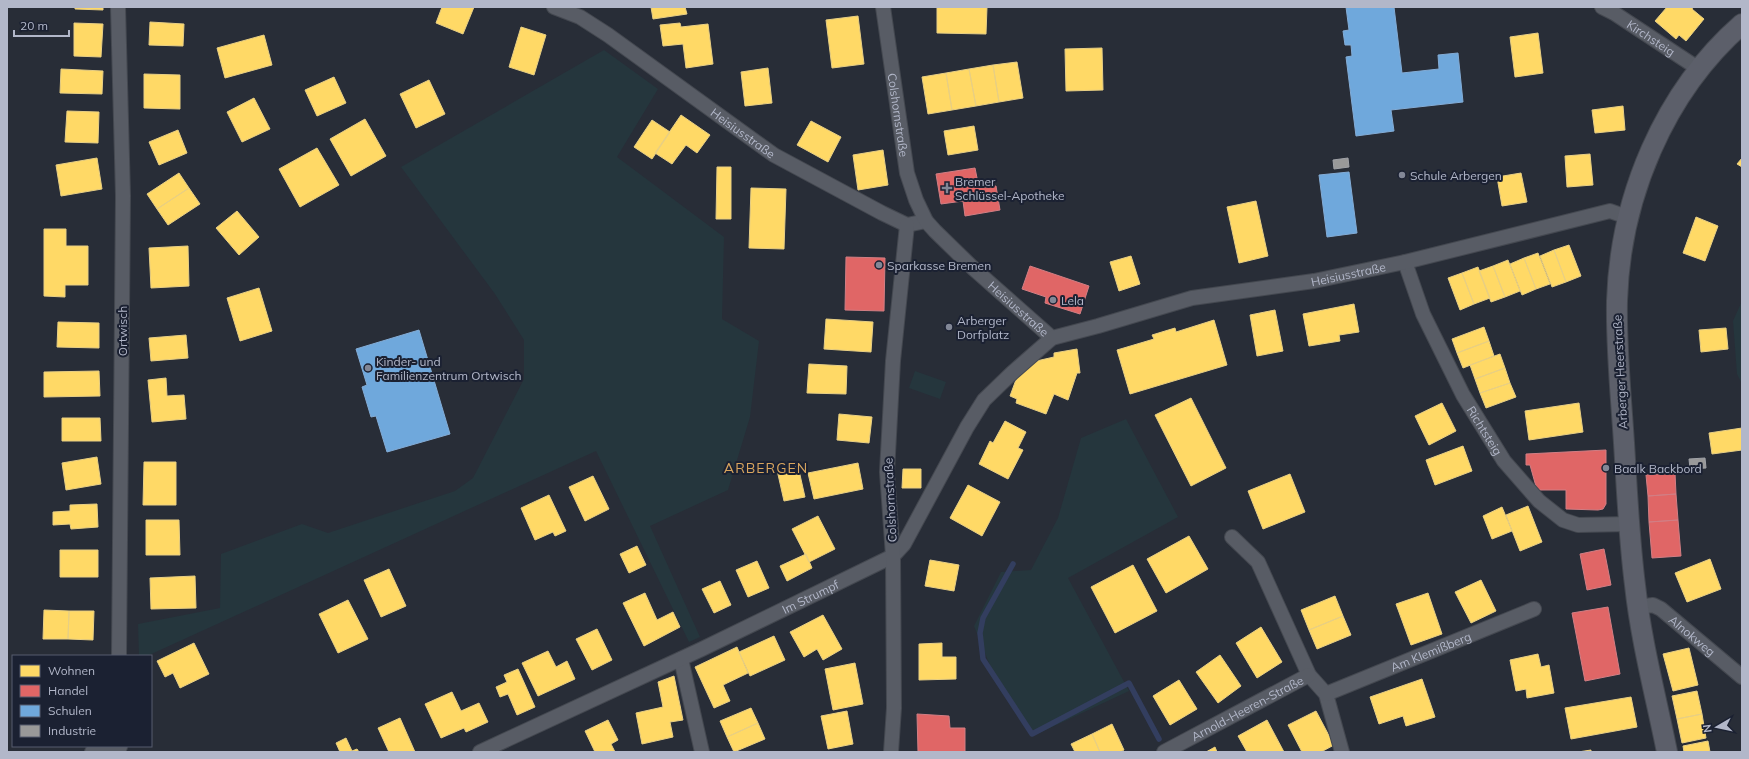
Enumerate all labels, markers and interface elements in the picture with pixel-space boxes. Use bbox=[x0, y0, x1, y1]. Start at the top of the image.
scale bar bbox=[14, 12, 69, 38]
street label: Kirchsteig bbox=[1624, 16, 1678, 59]
text: 20 m bbox=[20, 18, 48, 33]
street label: Colshornstraße bbox=[885, 72, 912, 158]
street label: Heisiusstraße bbox=[708, 104, 778, 161]
place label: Schule Arbergen bbox=[1410, 168, 1502, 183]
marker: Schule Arbergen bbox=[1397, 170, 1407, 180]
place label: Bremer Schlüssel-Apotheke bbox=[955, 174, 1065, 203]
marker: Bremer Schlüssel-Apotheke bbox=[942, 183, 952, 193]
place label: Sparkasse Bremen bbox=[887, 258, 991, 273]
street label: Heisiusstraße bbox=[1309, 259, 1387, 289]
marker: Sparkasse Bremen bbox=[874, 260, 884, 270]
street label: Heisiusstraße bbox=[985, 278, 1052, 339]
place label: Lela bbox=[1061, 293, 1084, 308]
marker: Lela bbox=[1048, 295, 1058, 305]
street label: Ortwisch bbox=[115, 306, 130, 356]
place label: Arberger Dorfplatz bbox=[957, 313, 1009, 342]
street label: Arberger Heerstraße bbox=[1610, 314, 1630, 430]
marker: Arberger Dorfplatz bbox=[944, 322, 954, 332]
place label: Kinder- und Familienzentrum Ortwisch bbox=[376, 354, 522, 383]
marker: Kinder- und Familienzentrum Ortwisch bbox=[363, 363, 373, 373]
street label: Richtsteig bbox=[1464, 403, 1506, 458]
street label: Colshornstraße bbox=[880, 457, 900, 543]
district label: ARBERGEN bbox=[724, 459, 808, 477]
place label: Baalk Backbord bbox=[1614, 461, 1702, 476]
marker: Baalk Backbord bbox=[1601, 463, 1611, 473]
street label: Im Strumpf bbox=[779, 576, 842, 617]
street label: Alnokweg bbox=[1666, 612, 1718, 659]
street label: Am Klemißberg bbox=[1388, 628, 1473, 674]
legend bbox=[12, 655, 152, 747]
text: Wohnen bbox=[48, 663, 95, 678]
street label: Arnold-Heeren-Straße bbox=[1188, 672, 1306, 744]
text: Handel bbox=[48, 683, 88, 698]
text: Schulen bbox=[48, 703, 92, 718]
north arrow bbox=[1697, 707, 1737, 747]
text: Industrie bbox=[48, 723, 96, 738]
text: N bbox=[1700, 723, 1715, 734]

